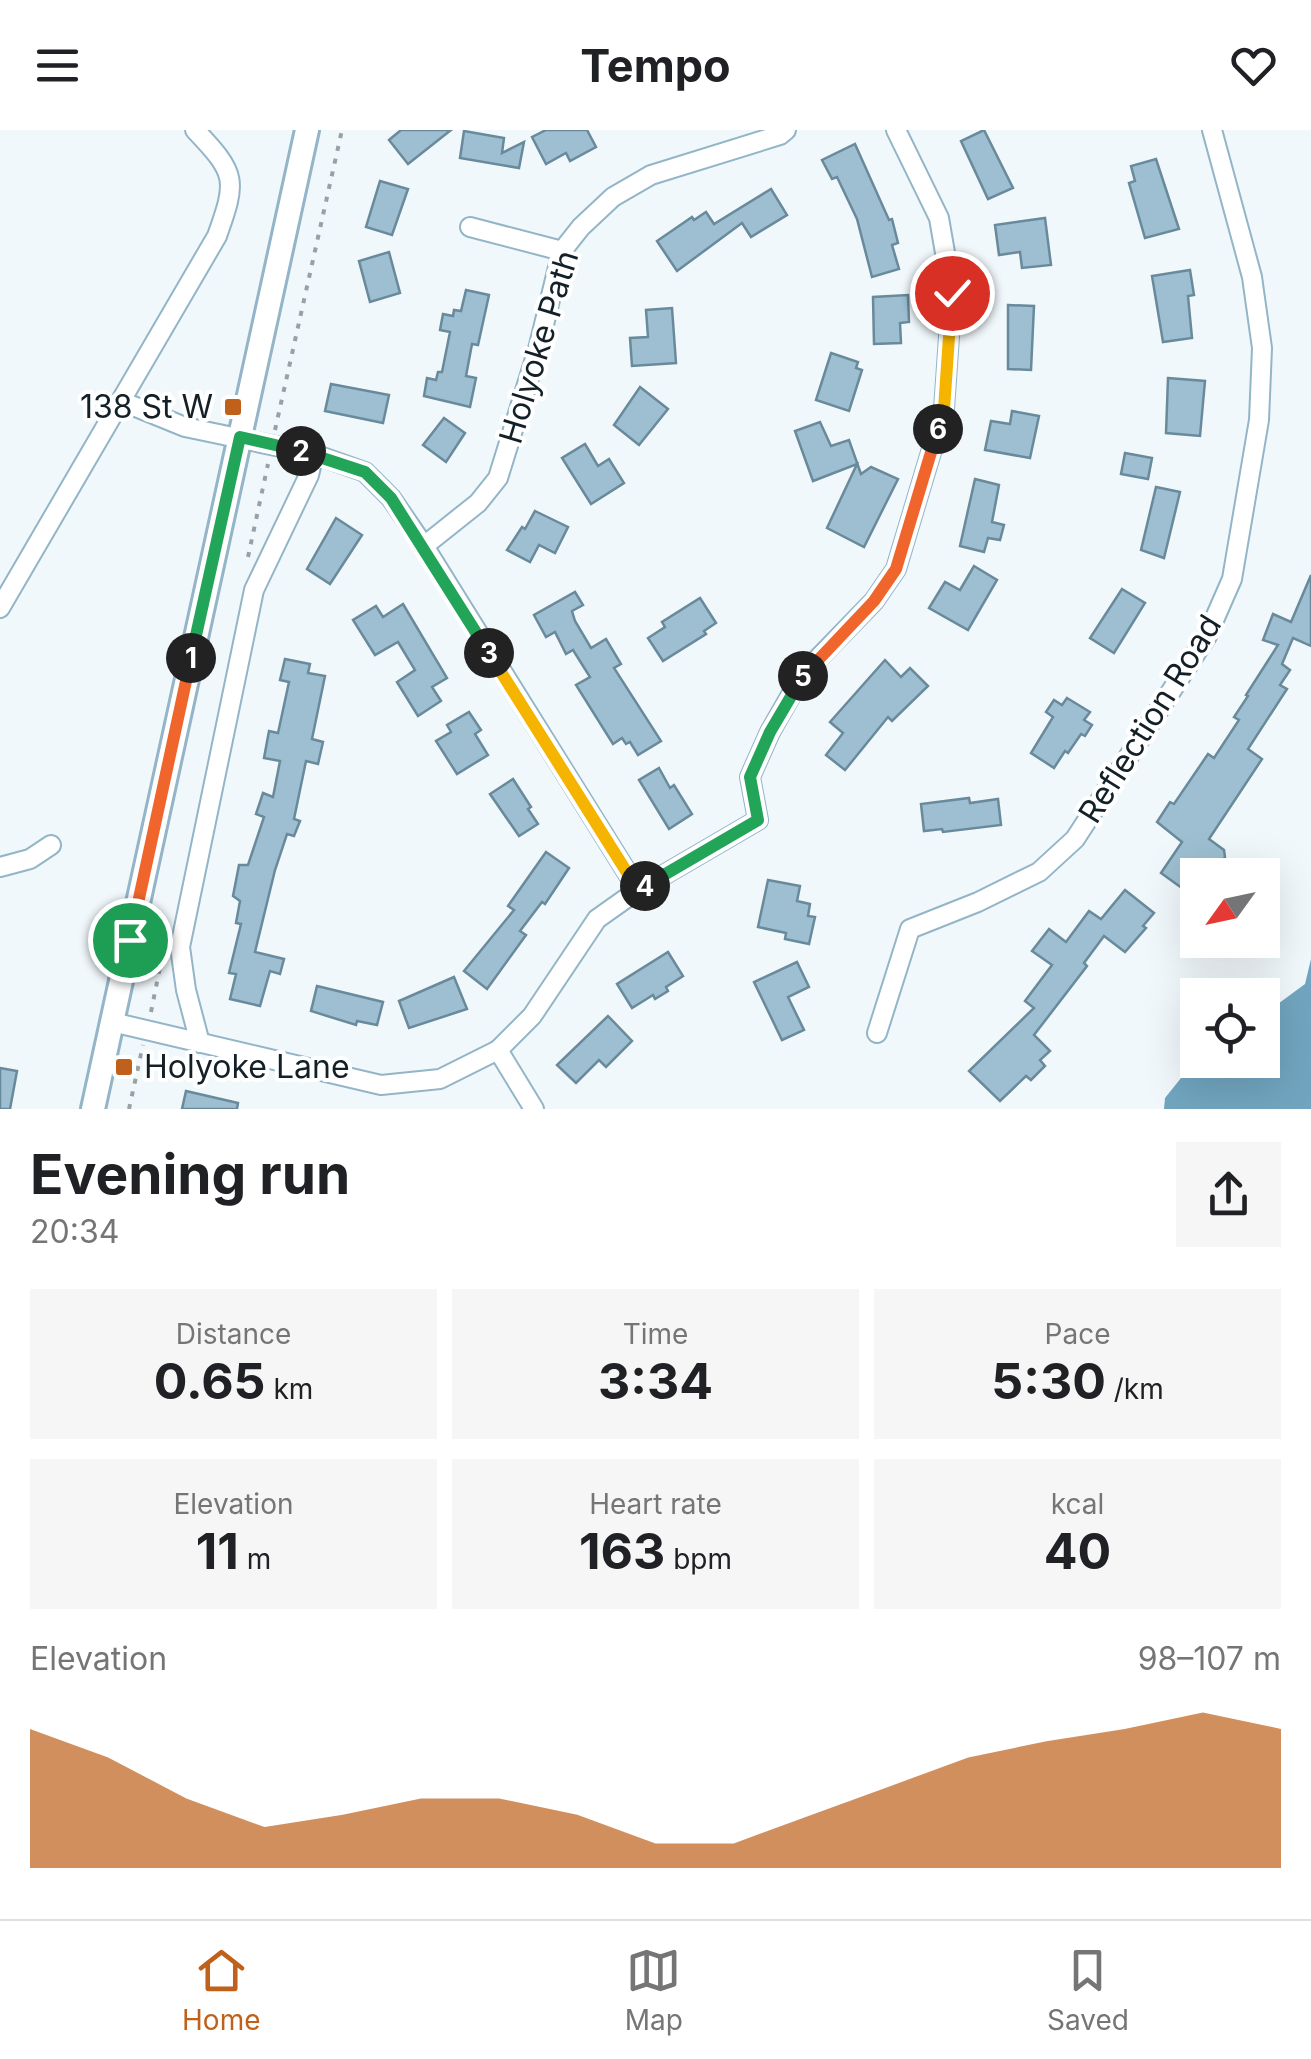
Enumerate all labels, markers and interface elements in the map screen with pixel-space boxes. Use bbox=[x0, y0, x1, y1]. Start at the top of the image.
icon: menu bbox=[30, 38, 85, 93]
text: Tempo bbox=[580, 38, 731, 93]
icon: heart bbox=[1226, 38, 1281, 93]
street label: Holyoke Path bbox=[491, 246, 586, 448]
pin bbox=[910, 251, 995, 336]
icon: check bbox=[925, 266, 980, 321]
place label: 138 St W bbox=[80, 387, 213, 426]
marker: 138 St W bbox=[222, 396, 244, 418]
pin: 6 bbox=[913, 404, 963, 454]
text: 6 bbox=[929, 412, 947, 446]
pin: 2 bbox=[276, 426, 326, 476]
text: 2 bbox=[292, 434, 310, 468]
street label: Reflection Road bbox=[1070, 608, 1229, 830]
pin: 3 bbox=[464, 628, 514, 678]
pin: 1 bbox=[166, 633, 216, 683]
text: 3 bbox=[480, 636, 498, 670]
text: 1 bbox=[185, 641, 197, 675]
pin: 5 bbox=[778, 651, 828, 701]
text: 5 bbox=[794, 659, 812, 693]
north arrow bbox=[1180, 858, 1280, 958]
map controls bbox=[1180, 858, 1280, 1078]
pin: 4 bbox=[620, 861, 670, 911]
text: 4 bbox=[636, 869, 654, 903]
pin bbox=[88, 898, 173, 983]
icon: arrive bbox=[103, 913, 158, 968]
button: locate bbox=[1180, 978, 1280, 1078]
place label: Holyoke Lane bbox=[144, 1047, 350, 1086]
marker: Holyoke Lane bbox=[113, 1056, 135, 1078]
text: Evening run bbox=[30, 1141, 350, 1207]
button: share bbox=[1176, 1142, 1281, 1247]
text: 20:34 bbox=[30, 1212, 119, 1251]
text: Distance bbox=[176, 1317, 291, 1351]
text: Time bbox=[623, 1317, 688, 1351]
text: Pace bbox=[1045, 1317, 1110, 1351]
text: 0.65 bbox=[154, 1351, 266, 1411]
text: 3:34 bbox=[598, 1351, 713, 1411]
text: 5:30 bbox=[991, 1351, 1106, 1411]
text: km bbox=[266, 1372, 313, 1406]
text: /km bbox=[1106, 1372, 1164, 1406]
text: Elevation bbox=[174, 1487, 293, 1521]
text: Heart rate bbox=[589, 1487, 722, 1521]
text: kcal bbox=[1051, 1487, 1104, 1521]
text: 11 bbox=[196, 1521, 239, 1581]
text: 163 bbox=[579, 1521, 665, 1581]
text: 40 bbox=[1044, 1521, 1111, 1581]
text: m bbox=[239, 1542, 271, 1576]
text: bpm bbox=[665, 1542, 732, 1576]
text: Elevation bbox=[30, 1639, 167, 1678]
text: 98–107 m bbox=[1138, 1639, 1281, 1678]
tab: Home bbox=[182, 1943, 261, 2037]
tab: Map bbox=[625, 1943, 683, 2037]
tab: Saved bbox=[1047, 1943, 1129, 2037]

